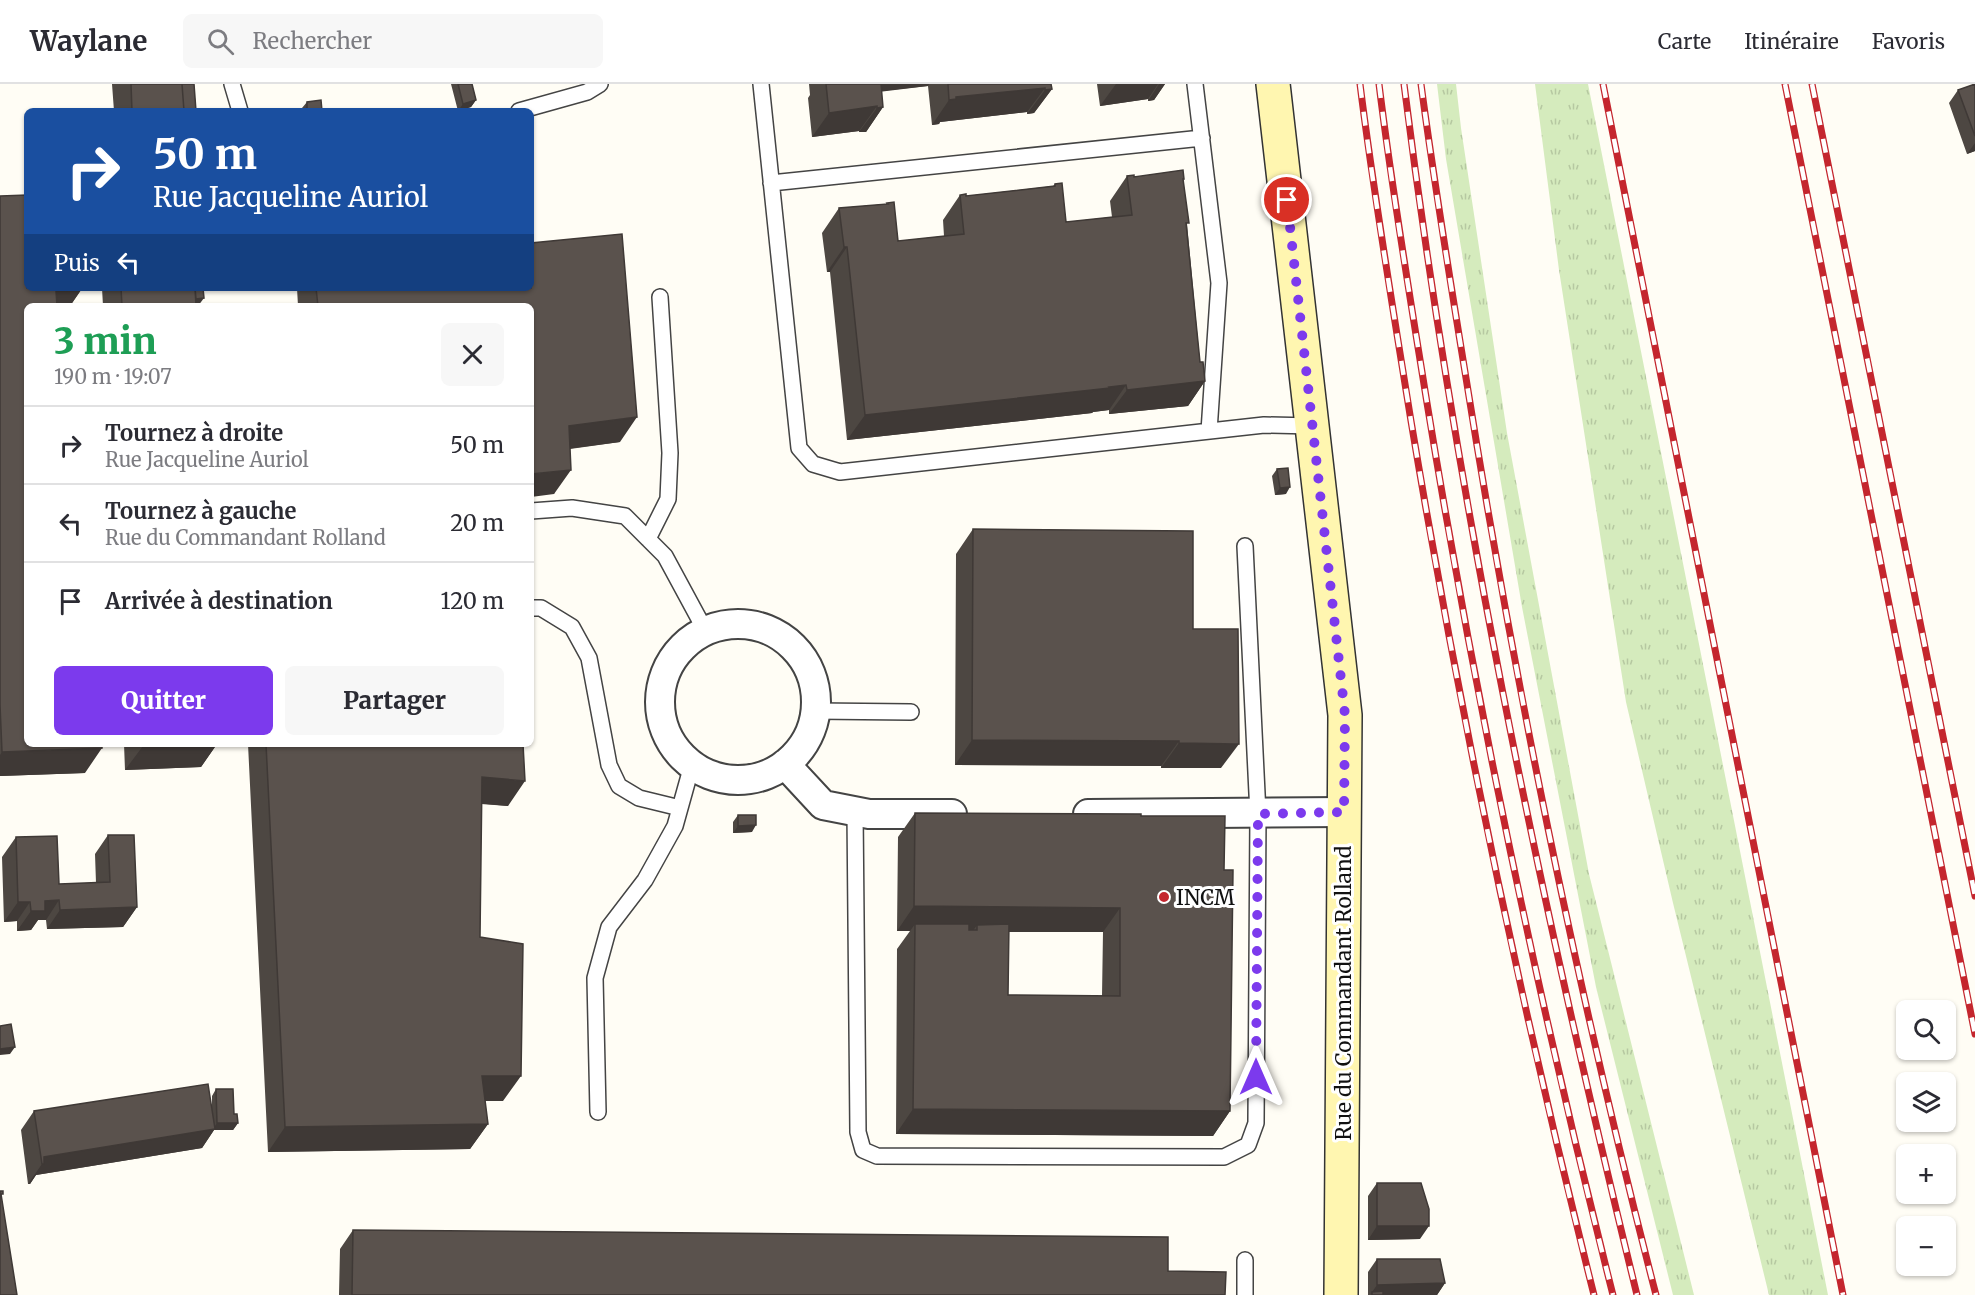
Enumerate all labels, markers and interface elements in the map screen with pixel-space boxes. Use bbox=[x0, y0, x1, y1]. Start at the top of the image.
search box bbox=[183, 14, 603, 68]
text: Waylane bbox=[30, 23, 147, 59]
icon: search bbox=[204, 25, 237, 58]
text: Rechercher bbox=[252, 27, 372, 55]
text: Carte bbox=[1658, 28, 1711, 55]
text: Itinéraire bbox=[1744, 28, 1839, 55]
text: Favoris bbox=[1872, 28, 1945, 55]
text: 50 m bbox=[153, 128, 257, 180]
icon: right bbox=[54, 132, 132, 210]
pin bbox=[1261, 174, 1312, 225]
text: Rue Jacqueline Auriol bbox=[153, 180, 428, 214]
icon: arrive bbox=[1270, 183, 1303, 216]
icon: left bbox=[112, 246, 145, 279]
text: Puis bbox=[54, 249, 100, 277]
text: 3 min bbox=[54, 319, 157, 364]
button: close bbox=[441, 323, 504, 386]
text: 190 m · 19:07 bbox=[54, 364, 172, 389]
text: Tournez à droite bbox=[105, 419, 283, 447]
icon: right bbox=[54, 429, 87, 462]
text: 50 m bbox=[450, 431, 504, 459]
text: Rue Jacqueline Auriol bbox=[105, 447, 309, 472]
text: Tournez à gauche bbox=[105, 497, 296, 525]
icon: left bbox=[54, 507, 87, 540]
text: 20 m bbox=[450, 509, 504, 537]
text: Rue du Commandant Rolland bbox=[105, 525, 386, 550]
icon: arrive bbox=[54, 585, 87, 618]
text: Arrivée à destination bbox=[105, 587, 333, 615]
text: 120 m bbox=[440, 587, 504, 615]
button: Quitter bbox=[54, 666, 273, 735]
button: Partager bbox=[285, 666, 504, 735]
street label: Rue du Commandant Rolland bbox=[1330, 845, 1357, 1140]
place label: INCM bbox=[1176, 884, 1235, 911]
marker: INCM bbox=[1157, 890, 1171, 904]
map controls bbox=[1896, 1000, 1956, 1276]
button: search bbox=[1896, 1000, 1956, 1060]
position arrow bbox=[1224, 1045, 1288, 1109]
button: layers bbox=[1896, 1072, 1956, 1132]
button: + bbox=[1896, 1144, 1956, 1204]
button: − bbox=[1896, 1216, 1956, 1276]

